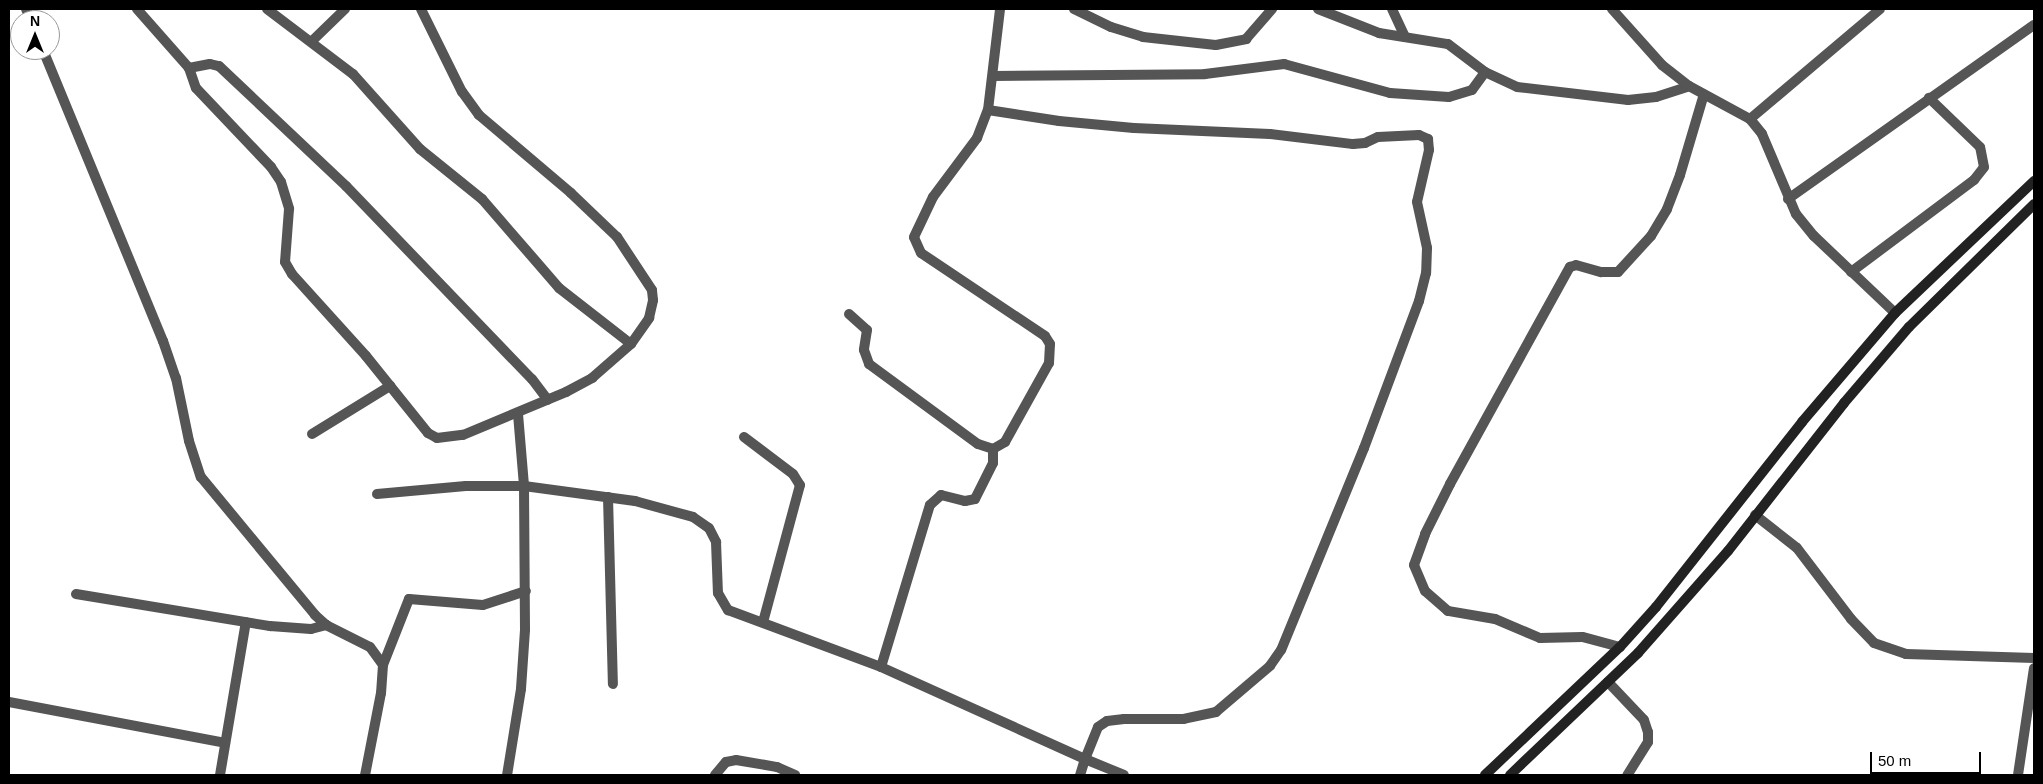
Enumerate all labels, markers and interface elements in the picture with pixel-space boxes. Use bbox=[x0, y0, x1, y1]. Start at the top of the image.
north arrow bbox=[10, 10, 60, 60]
text: N bbox=[30, 13, 40, 29]
scale bar bbox=[1873, 742, 1984, 774]
text: 50 m bbox=[1878, 752, 1911, 769]

